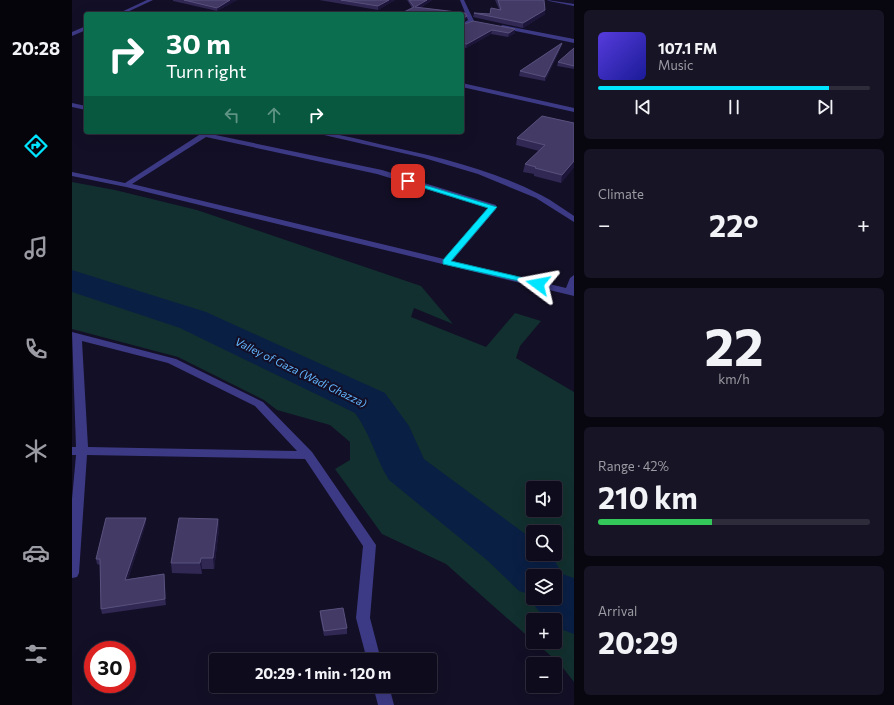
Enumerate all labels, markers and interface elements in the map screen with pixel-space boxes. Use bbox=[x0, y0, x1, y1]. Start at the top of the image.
text: 30 m bbox=[166, 26, 231, 60]
icon: right bbox=[100, 28, 152, 80]
text: 20:28 bbox=[12, 37, 60, 59]
text: 107.1 FM bbox=[658, 39, 717, 57]
text: Music bbox=[658, 57, 693, 73]
text: Turn right bbox=[166, 60, 246, 82]
icon: previous bbox=[632, 96, 654, 118]
icon: pause bbox=[723, 96, 745, 118]
icon: next bbox=[814, 96, 836, 118]
icon: left bbox=[221, 104, 243, 126]
icon: ahead bbox=[263, 104, 285, 126]
icon: right bbox=[305, 104, 327, 126]
icon: directions bbox=[22, 132, 50, 160]
pin bbox=[391, 164, 425, 198]
icon: arrive bbox=[397, 170, 419, 192]
text: Climate bbox=[598, 186, 644, 202]
text: 22° bbox=[709, 206, 759, 243]
text: − bbox=[598, 211, 611, 238]
text: + bbox=[857, 211, 870, 238]
icon: music bbox=[22, 234, 50, 262]
position arrow bbox=[517, 263, 559, 305]
text: 22 bbox=[704, 313, 764, 377]
water label: Valley of Gaza (Wadi Ghazza) bbox=[233, 334, 369, 410]
icon: phone bbox=[22, 335, 50, 363]
text: km/h bbox=[718, 371, 750, 387]
icon: climate bbox=[22, 437, 50, 465]
text: Range · 42% bbox=[598, 458, 669, 474]
text: 210 km bbox=[598, 478, 698, 515]
map controls bbox=[526, 481, 562, 693]
button: sound bbox=[526, 481, 562, 517]
button: search bbox=[526, 525, 562, 561]
icon: car bbox=[22, 539, 50, 567]
button: layers bbox=[526, 569, 562, 605]
text: Arrival bbox=[598, 603, 637, 619]
button: + bbox=[526, 613, 562, 649]
text: 20:29 bbox=[598, 623, 678, 660]
icon: filters bbox=[22, 640, 50, 668]
speed limit sign: 30 bbox=[84, 641, 136, 693]
button: − bbox=[526, 657, 562, 693]
text: 20:29 · 1 min · 120 m bbox=[255, 664, 391, 682]

